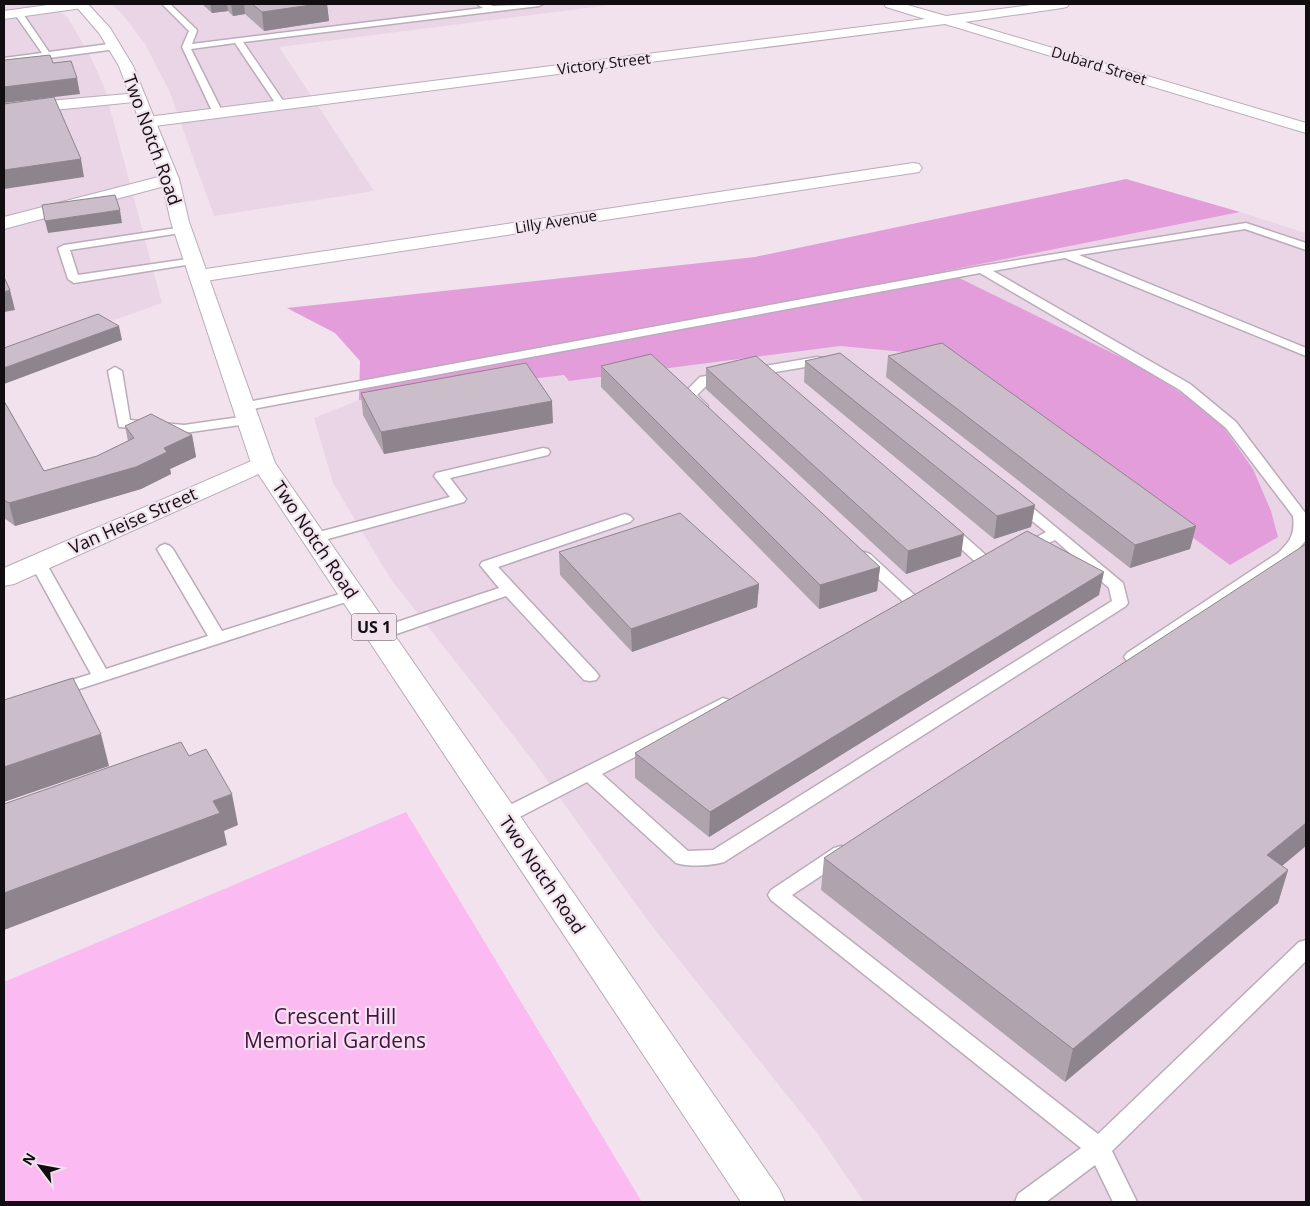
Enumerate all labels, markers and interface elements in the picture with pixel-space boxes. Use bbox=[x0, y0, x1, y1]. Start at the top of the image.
street label: Dubard Street bbox=[1049, 41, 1149, 89]
street label: Victory Street bbox=[556, 47, 652, 79]
street label: Two Notch Road bbox=[118, 71, 188, 208]
street label: Lilly Avenue bbox=[513, 205, 598, 237]
street label: Two Notch Road bbox=[267, 476, 364, 603]
street label: Van Heise Street bbox=[65, 481, 201, 559]
road number: US 1 bbox=[352, 614, 396, 640]
street label: Two Notch Road bbox=[494, 811, 591, 938]
park label: Crescent Hill Memorial Gardens bbox=[244, 1002, 426, 1054]
north arrow bbox=[15, 1141, 65, 1191]
text: N bbox=[17, 1149, 40, 1169]

